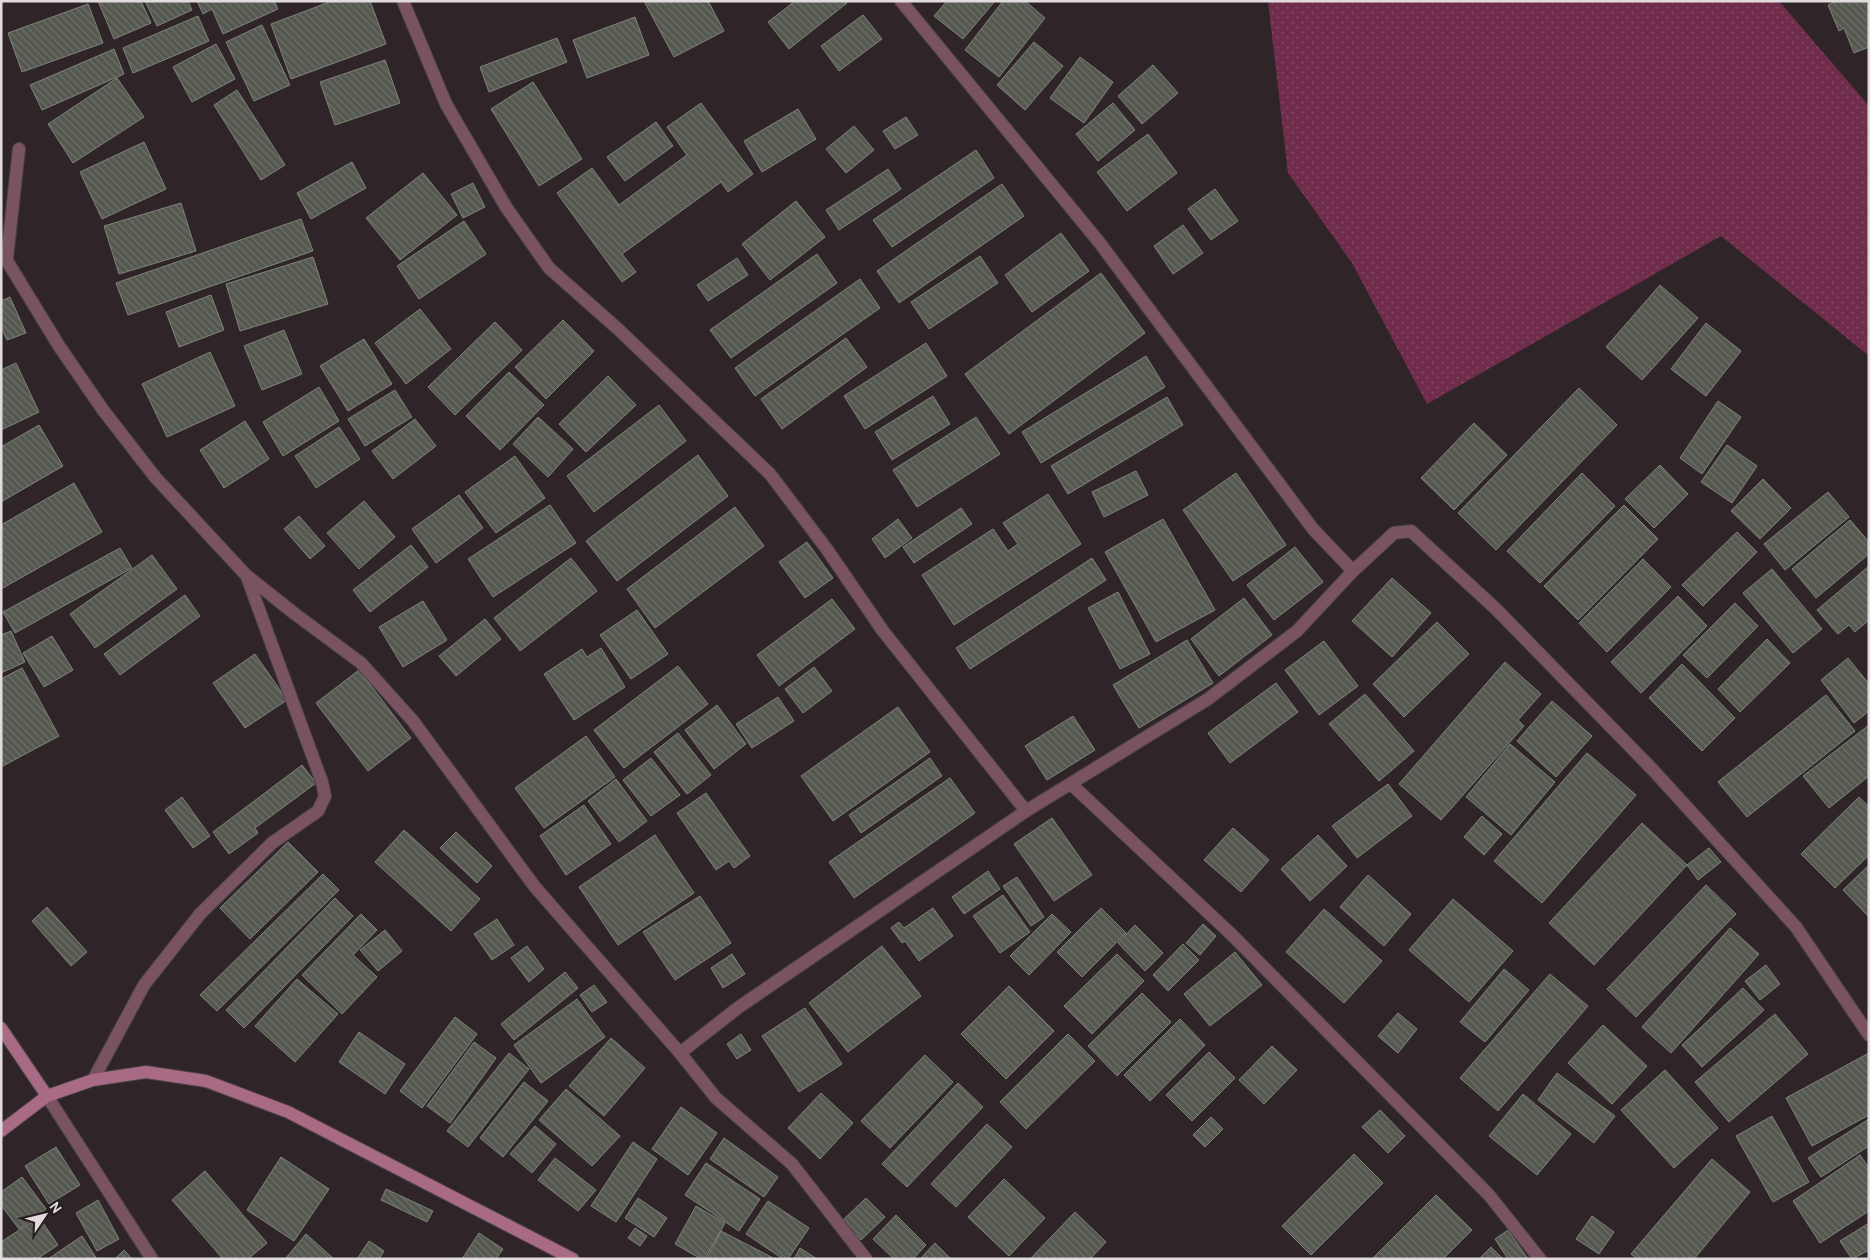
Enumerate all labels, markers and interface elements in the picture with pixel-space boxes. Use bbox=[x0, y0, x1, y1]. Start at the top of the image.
north arrow bbox=[20, 1190, 70, 1240]
text: N bbox=[45, 1199, 64, 1217]

